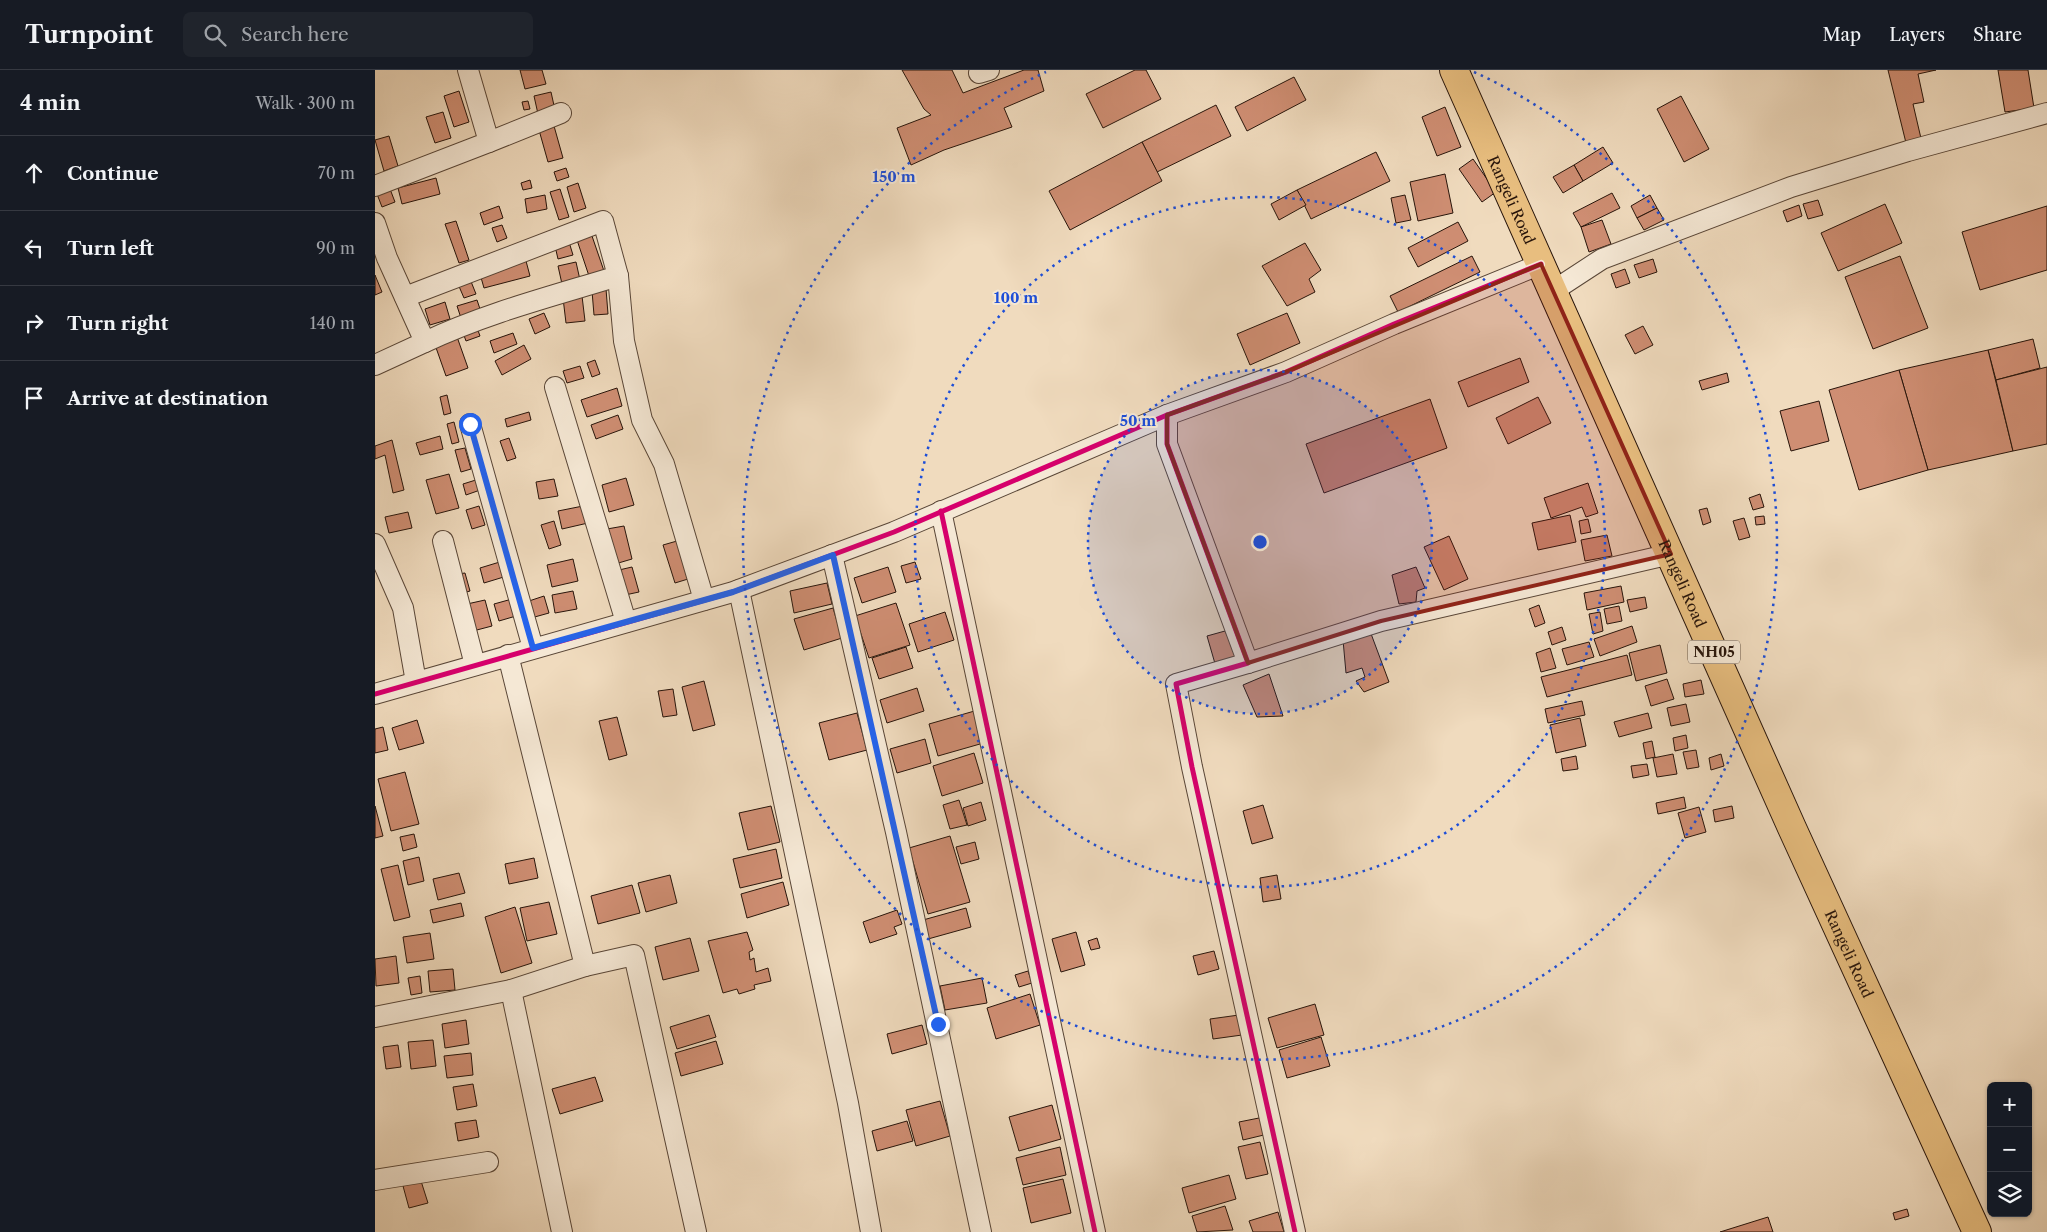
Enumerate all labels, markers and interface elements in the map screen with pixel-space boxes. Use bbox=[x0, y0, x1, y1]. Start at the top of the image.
search box bbox=[183, 12, 533, 57]
text: Turnpoint bbox=[25, 20, 153, 49]
icon: search bbox=[201, 21, 229, 49]
text: Search here bbox=[241, 23, 349, 46]
text: Map bbox=[1823, 24, 1861, 46]
text: Layers bbox=[1889, 24, 1945, 46]
text: Share bbox=[1973, 24, 2022, 46]
text: 4 min bbox=[20, 90, 81, 115]
text: Walk · 300 m bbox=[256, 93, 355, 113]
street label: Rangeli Road bbox=[1484, 153, 1540, 247]
icon: ahead bbox=[20, 159, 48, 187]
text: Continue bbox=[67, 162, 159, 185]
text: 70 m bbox=[318, 163, 355, 183]
text: 150 m bbox=[872, 167, 916, 186]
icon: left bbox=[20, 234, 48, 262]
text: Turn left bbox=[67, 237, 154, 260]
text: 90 m bbox=[316, 238, 355, 258]
text: 100 m bbox=[994, 288, 1038, 307]
icon: right bbox=[20, 309, 48, 337]
text: Turn right bbox=[67, 312, 168, 335]
text: 140 m bbox=[310, 313, 355, 333]
icon: arrive bbox=[20, 384, 48, 412]
text: Arrive at destination bbox=[67, 387, 268, 410]
text: 50 m bbox=[1120, 411, 1156, 430]
route start bbox=[459, 413, 482, 436]
centre of rings bbox=[1251, 533, 1269, 551]
street label: Rangeli Road bbox=[1655, 536, 1711, 630]
road number: NH05 bbox=[1688, 640, 1740, 664]
street label: Rangeli Road bbox=[1821, 907, 1878, 1001]
route end bbox=[927, 1013, 950, 1036]
map controls bbox=[1987, 1082, 2032, 1217]
button: + bbox=[1987, 1082, 2032, 1127]
button: − bbox=[1987, 1127, 2032, 1172]
button: layers bbox=[1987, 1172, 2032, 1217]

